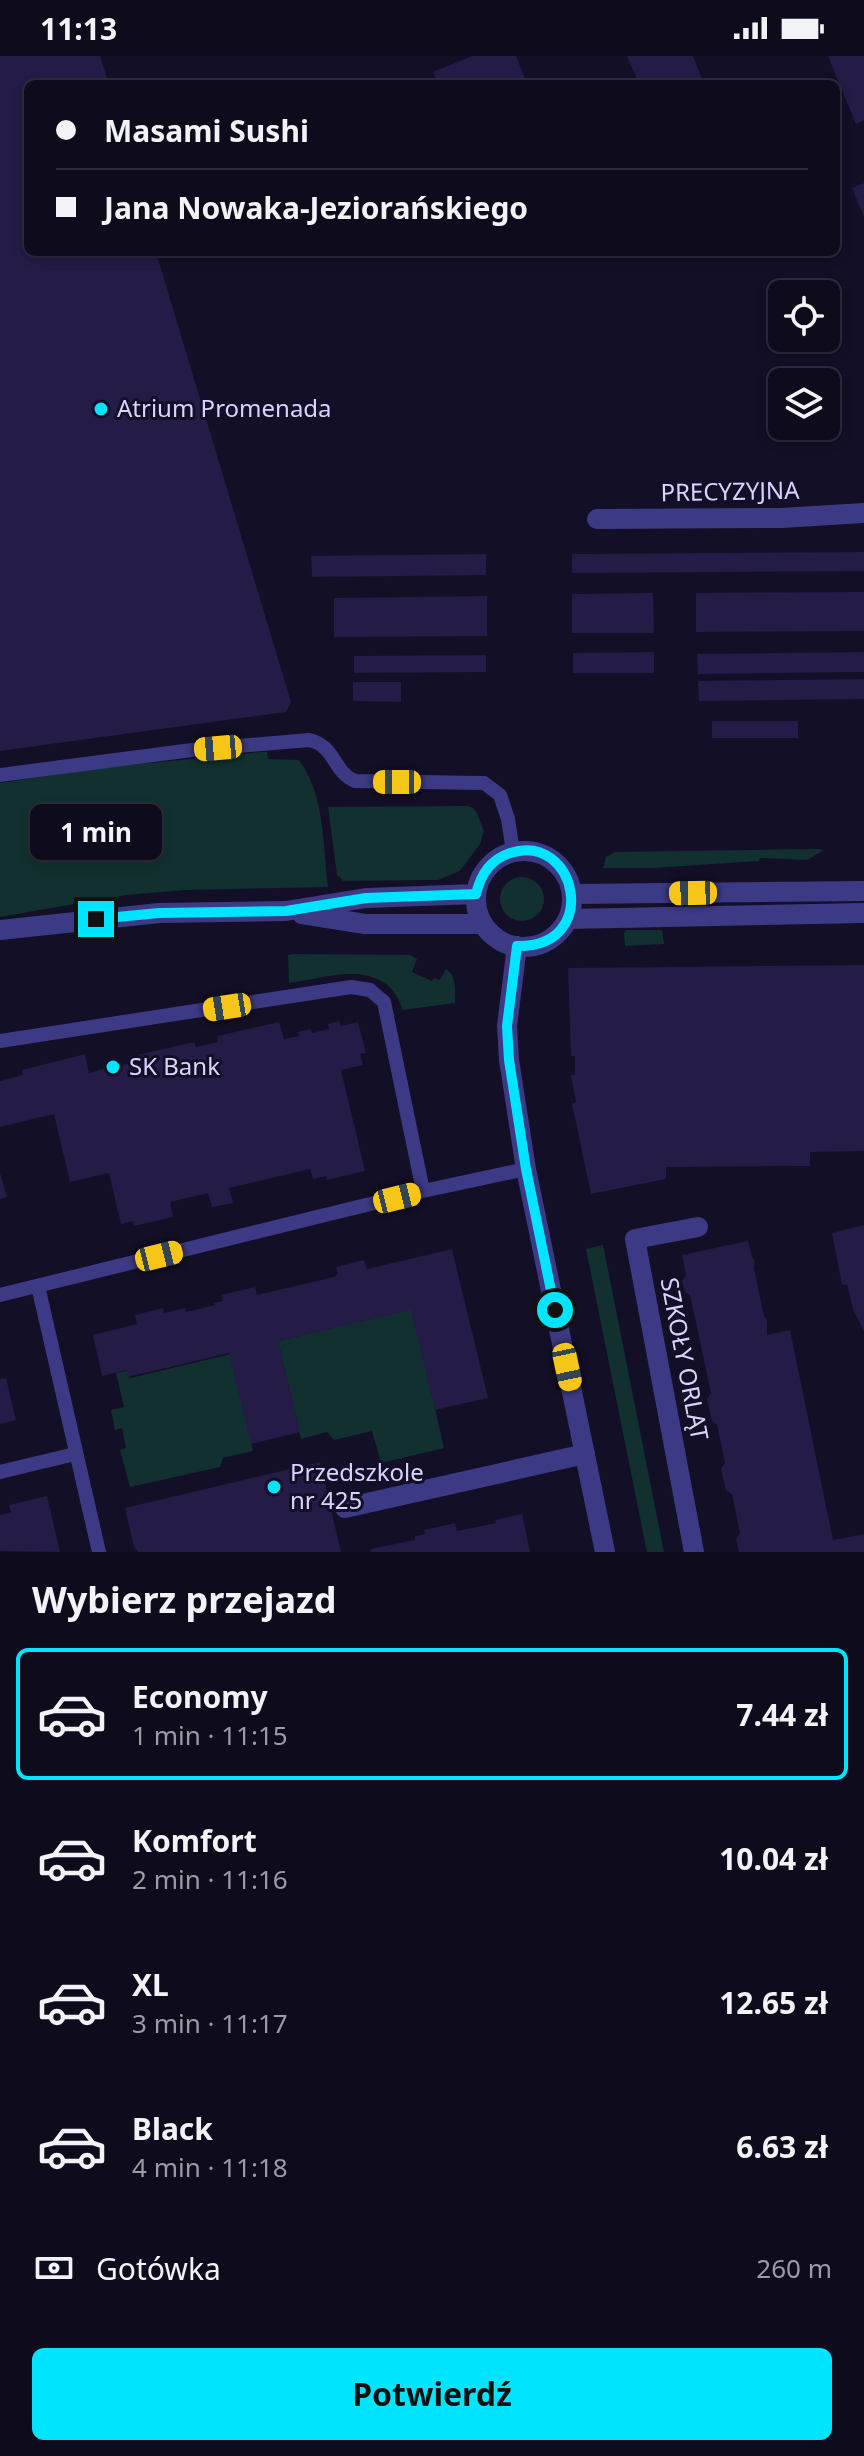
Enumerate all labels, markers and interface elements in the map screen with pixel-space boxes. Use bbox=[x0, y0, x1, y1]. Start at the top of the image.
text: 11:13 bbox=[40, 8, 117, 49]
text: Masami Sushi bbox=[104, 110, 309, 151]
text: Jana Nowaka-Jeziorańskiego bbox=[104, 187, 528, 228]
map controls bbox=[768, 280, 840, 440]
button: locate bbox=[768, 280, 840, 352]
button: layers bbox=[768, 368, 840, 440]
place label: Atrium Promenada bbox=[117, 391, 332, 424]
marker: Atrium Promenada bbox=[92, 400, 110, 418]
street label: PRECYZYJNA bbox=[660, 473, 800, 508]
car bbox=[193, 734, 243, 762]
car bbox=[373, 770, 421, 794]
callout: 1 min bbox=[30, 803, 162, 859]
text: 1 min bbox=[60, 814, 132, 850]
car bbox=[669, 881, 717, 905]
route end bbox=[78, 901, 114, 937]
car bbox=[201, 991, 253, 1023]
place label: SK Bank bbox=[129, 1049, 220, 1082]
marker: SK Bank bbox=[104, 1058, 122, 1076]
car bbox=[371, 1181, 423, 1215]
car bbox=[133, 1239, 185, 1273]
street label: SZKOŁY ORLĄT bbox=[654, 1275, 718, 1443]
route start bbox=[537, 1292, 573, 1328]
car bbox=[550, 1341, 584, 1393]
place label: Przedszkole nr 425 bbox=[290, 1455, 424, 1516]
marker: Przedszkole nr 425 bbox=[265, 1478, 283, 1496]
text: Wybierz przejazd bbox=[32, 1575, 336, 1624]
text: Economy bbox=[132, 1676, 268, 1717]
icon: car bbox=[36, 1678, 108, 1750]
text: 7.44 zł bbox=[736, 1694, 828, 1735]
text: 1 min · 11:15 bbox=[132, 1717, 288, 1753]
text: Komfort bbox=[132, 1820, 257, 1861]
icon: car bbox=[36, 1822, 108, 1894]
text: 10.04 zł bbox=[719, 1838, 828, 1879]
text: 2 min · 11:16 bbox=[132, 1861, 288, 1897]
text: XL bbox=[132, 1964, 169, 2005]
icon: car bbox=[36, 1966, 108, 2038]
text: 12.65 zł bbox=[719, 1982, 828, 2023]
text: 3 min · 11:17 bbox=[132, 2005, 288, 2041]
text: Black bbox=[132, 2108, 213, 2149]
icon: car bbox=[36, 2110, 108, 2182]
text: 6.63 zł bbox=[736, 2126, 828, 2167]
text: 4 min · 11:18 bbox=[132, 2149, 288, 2185]
icon: cash bbox=[32, 2246, 76, 2290]
text: Gotówka bbox=[96, 2248, 221, 2289]
text: 260 m bbox=[756, 2250, 832, 2286]
button: Potwierdź bbox=[32, 2348, 832, 2440]

